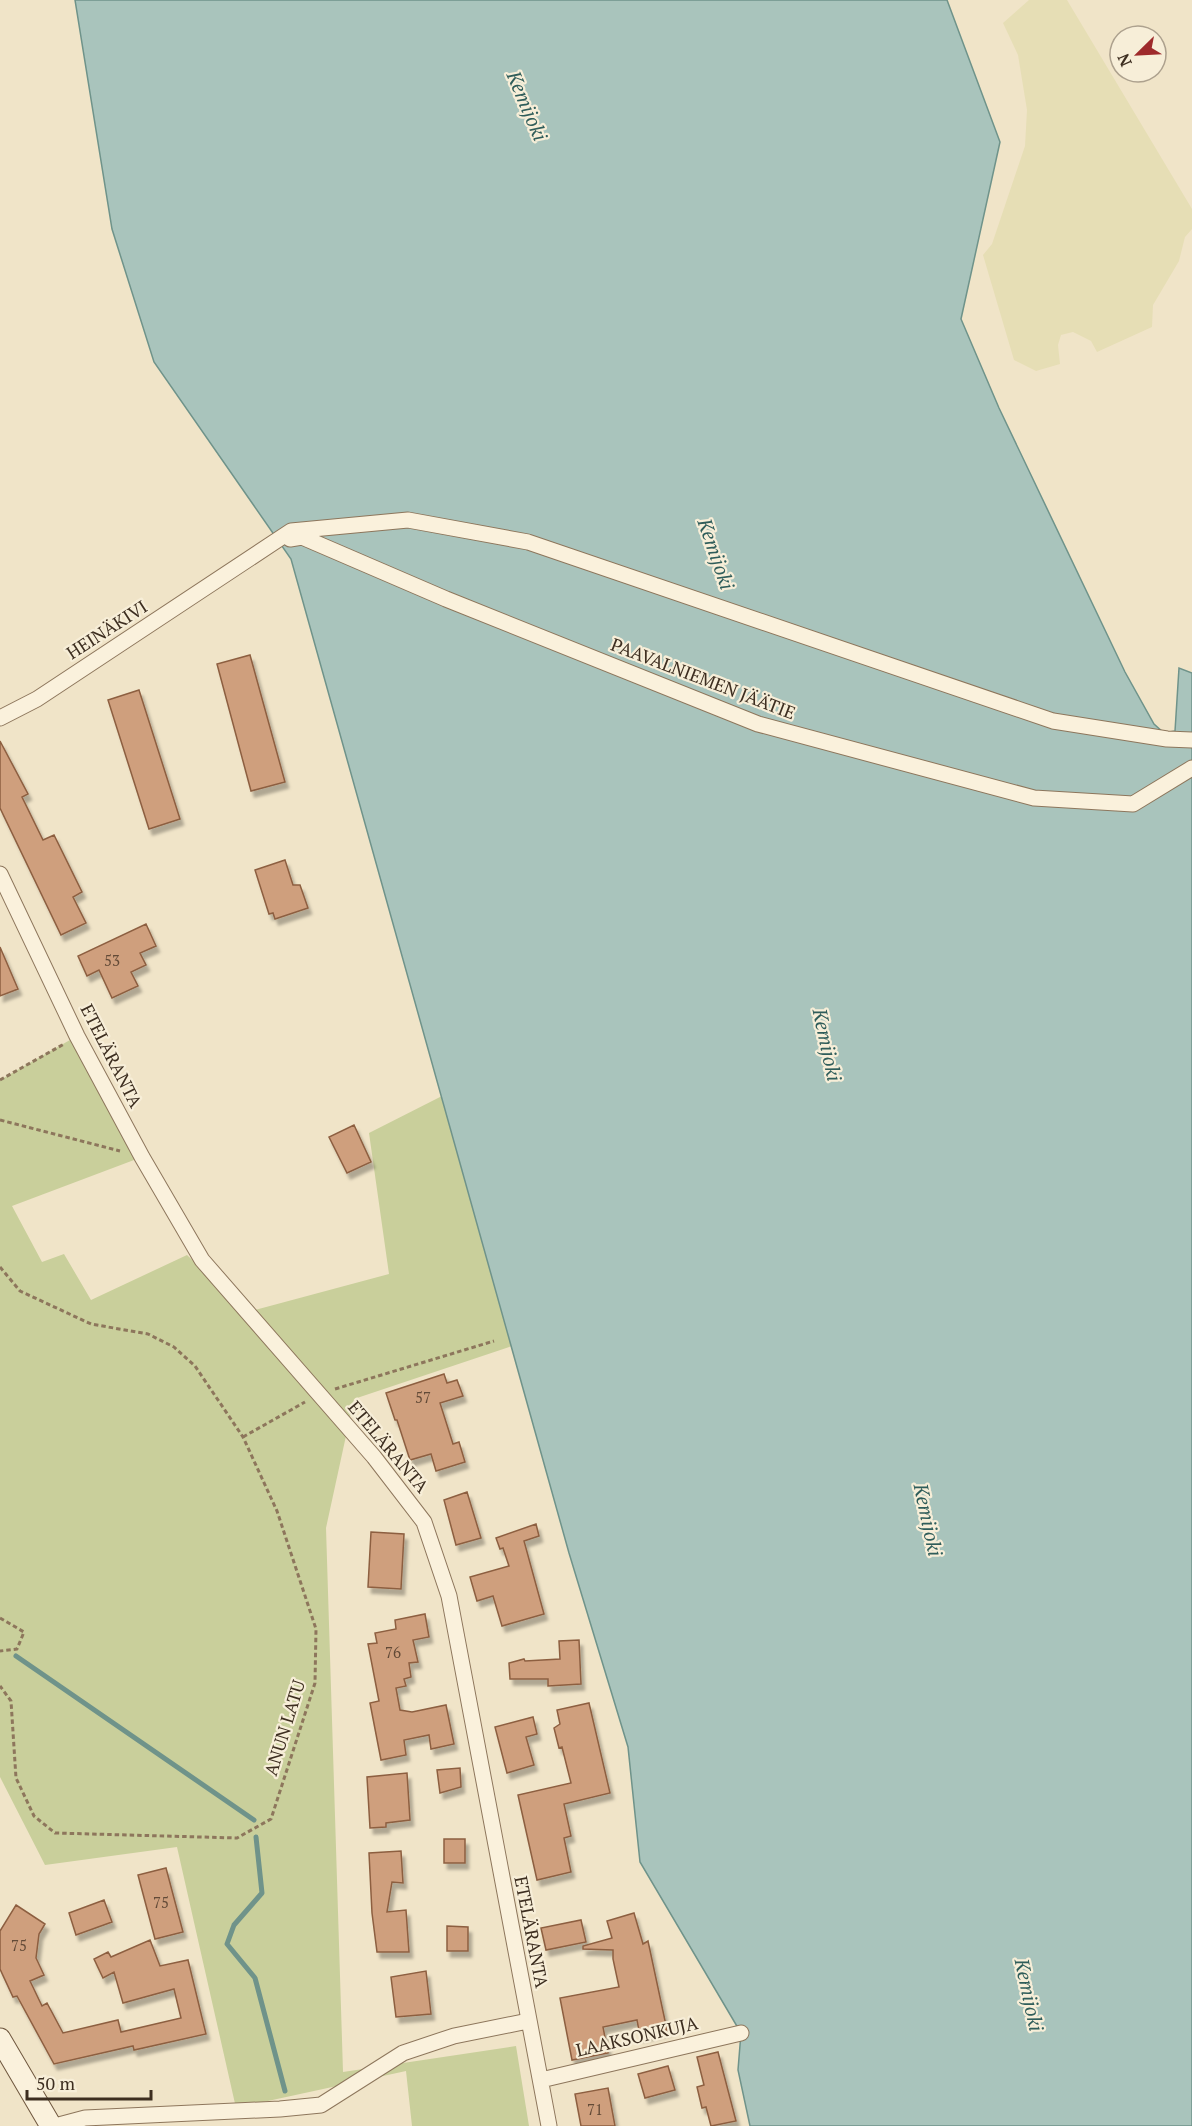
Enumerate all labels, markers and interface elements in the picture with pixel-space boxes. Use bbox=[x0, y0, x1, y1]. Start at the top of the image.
north arrow bbox=[1108, 24, 1168, 84]
text: N bbox=[1112, 50, 1137, 70]
water label: Kemijoki bbox=[500, 66, 554, 145]
water label: Kemijoki bbox=[691, 514, 741, 594]
street label: HEINÄKIVI bbox=[61, 594, 152, 664]
street label: PAAVALNIEMEN JÄÄTIE bbox=[608, 632, 799, 724]
house number: 53 bbox=[104, 950, 120, 970]
street label: ETELÄRANTA bbox=[76, 1000, 149, 1112]
water label: Kemijoki bbox=[806, 1005, 848, 1084]
house number: 57 bbox=[415, 1387, 431, 1407]
street label: ETELÄRANTA bbox=[343, 1395, 435, 1498]
water label: Kemijoki bbox=[907, 1480, 949, 1559]
house number: 76 bbox=[385, 1642, 401, 1662]
street label: ANUN LATU bbox=[258, 1677, 310, 1779]
street label: ETELÄRANTA bbox=[509, 1874, 555, 1990]
house number: 75 bbox=[153, 1892, 169, 1912]
house number: 75 bbox=[11, 1935, 27, 1955]
water label: Kemijoki bbox=[1008, 1955, 1050, 2034]
street label: LAAKSONKUJA bbox=[573, 2010, 701, 2062]
scale bar bbox=[27, 2063, 152, 2101]
text: 50 m bbox=[36, 2071, 76, 2095]
house number: 71 bbox=[587, 2099, 603, 2119]

